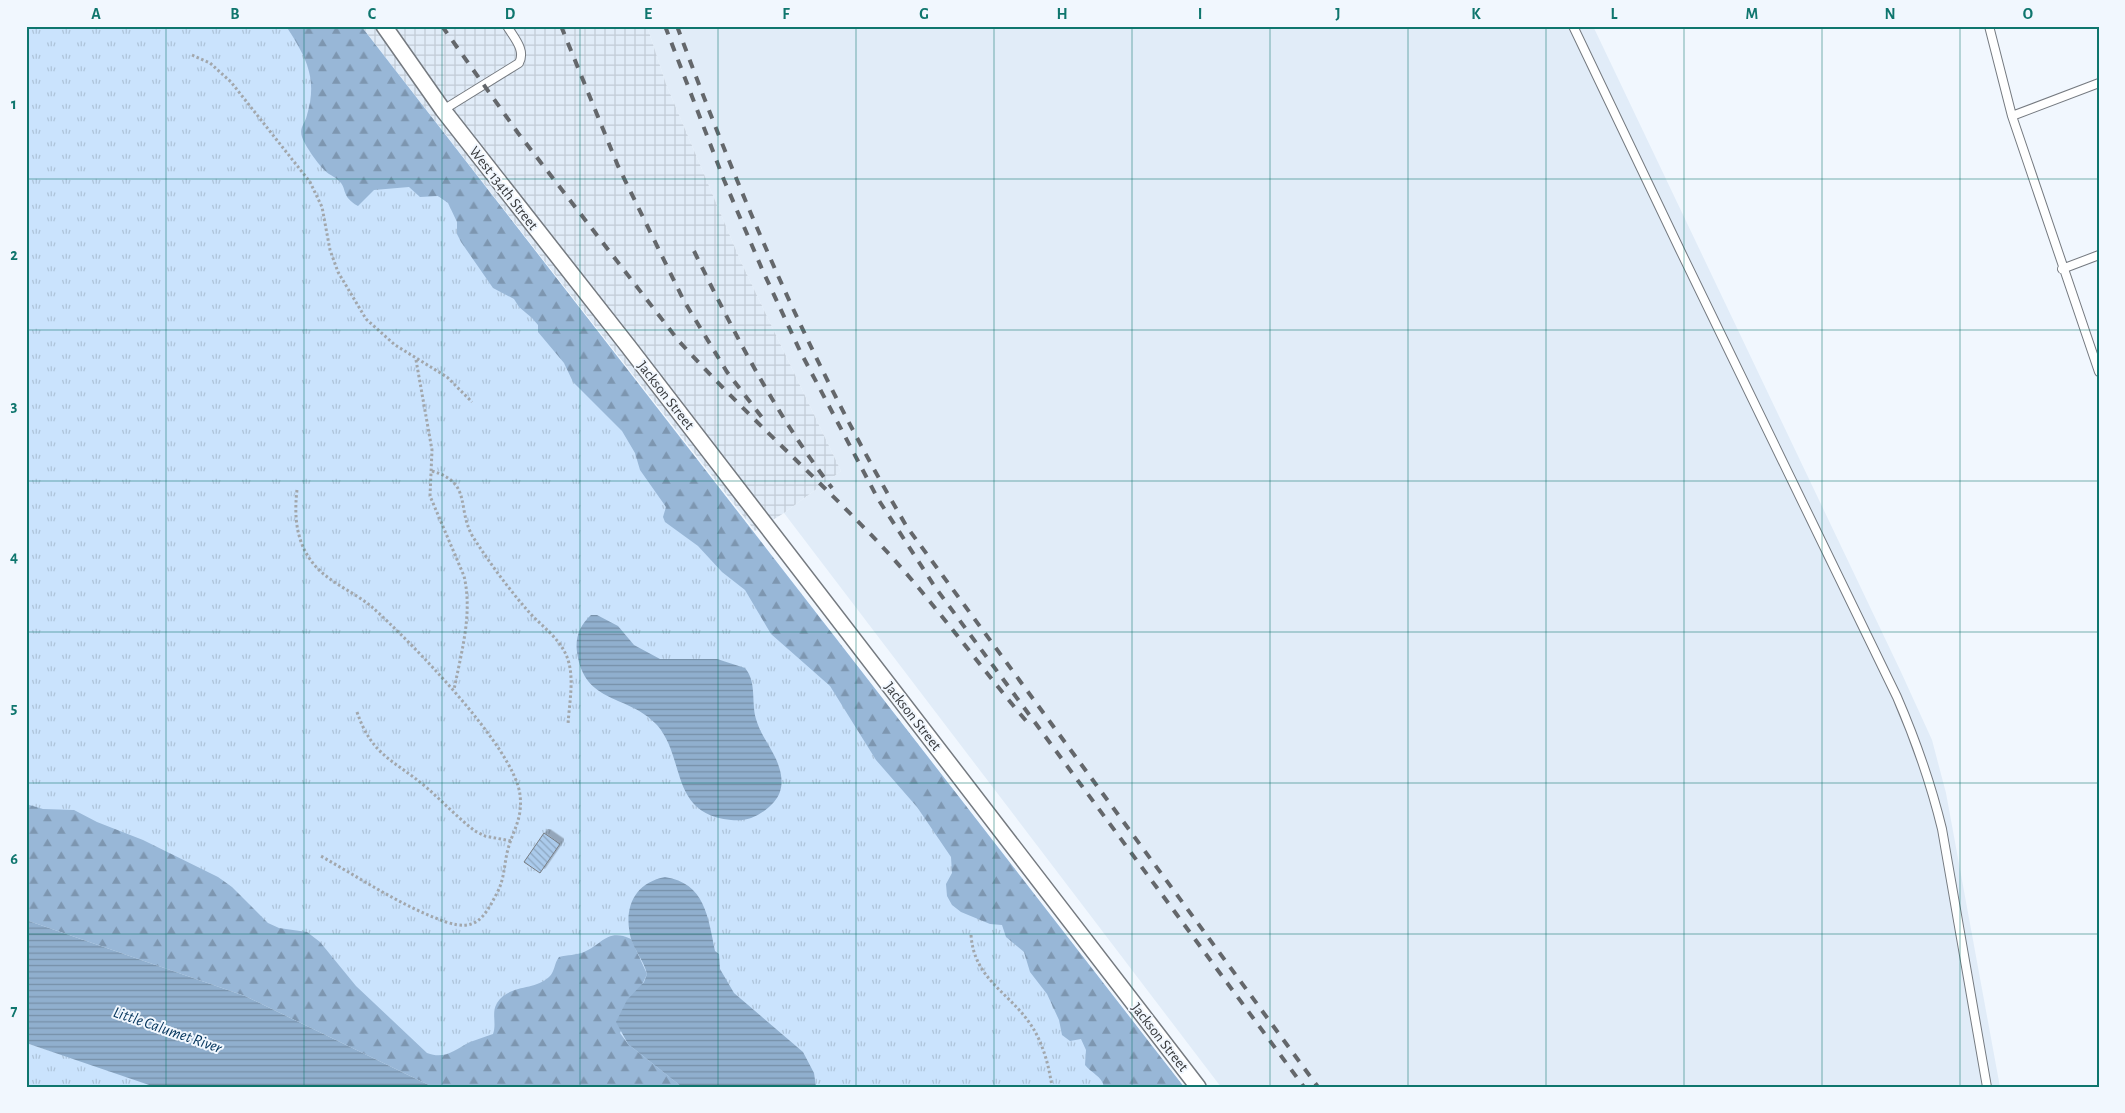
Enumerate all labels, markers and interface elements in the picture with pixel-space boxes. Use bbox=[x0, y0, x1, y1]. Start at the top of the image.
text: A bbox=[91, 6, 101, 22]
text: B bbox=[230, 6, 240, 22]
text: C bbox=[368, 6, 377, 22]
text: D bbox=[505, 6, 516, 22]
text: E bbox=[644, 6, 652, 22]
text: F bbox=[782, 6, 790, 22]
text: G bbox=[919, 6, 929, 22]
text: H bbox=[1056, 6, 1068, 22]
text: I bbox=[1198, 6, 1202, 22]
text: J bbox=[1335, 6, 1341, 22]
text: K bbox=[1471, 6, 1481, 22]
text: L bbox=[1611, 6, 1618, 22]
text: M bbox=[1746, 6, 1758, 22]
text: N bbox=[1884, 6, 1896, 22]
text: O bbox=[2023, 6, 2033, 22]
text: 1 bbox=[11, 96, 17, 112]
street label: West 134th Street bbox=[466, 144, 541, 233]
text: 2 bbox=[10, 247, 18, 263]
street label: Jackson Street bbox=[634, 358, 697, 432]
text: 3 bbox=[11, 398, 18, 414]
text: 4 bbox=[10, 549, 18, 565]
street label: Jackson Street bbox=[881, 679, 944, 753]
text: 5 bbox=[11, 700, 18, 716]
text: 6 bbox=[10, 851, 18, 867]
street label: Jackson Street bbox=[1128, 1000, 1191, 1074]
text: 7 bbox=[11, 1003, 18, 1019]
water label: Little Calumet River bbox=[111, 1004, 225, 1056]

